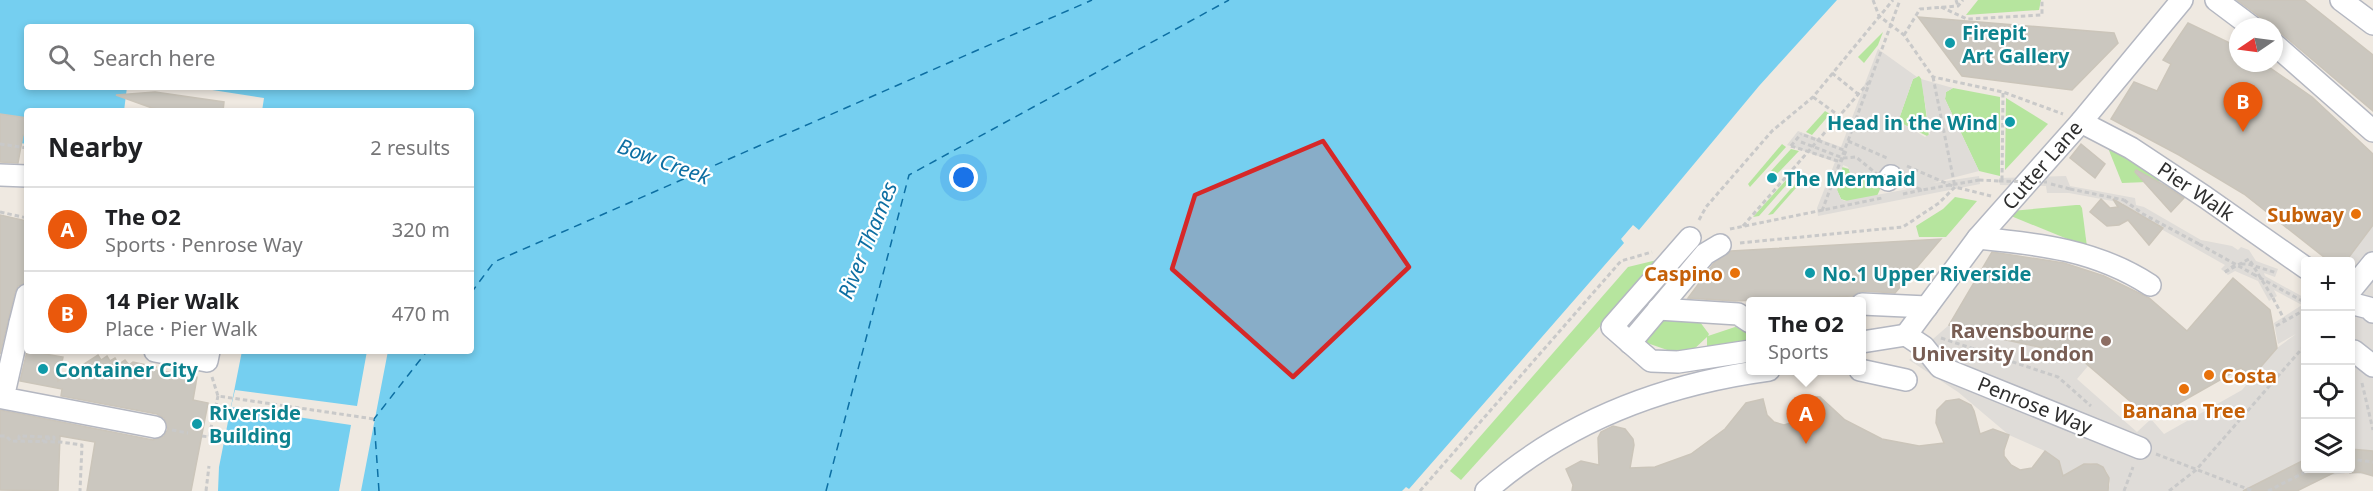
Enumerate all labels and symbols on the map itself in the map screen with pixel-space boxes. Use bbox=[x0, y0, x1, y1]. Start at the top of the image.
north arrow bbox=[2229, 18, 2283, 72]
place label: Firepit Art Gallery bbox=[1962, 19, 2070, 69]
marker: Firepit Art Gallery bbox=[1943, 36, 1957, 50]
pin: B bbox=[2224, 82, 2262, 132]
place label: Head in the Wind bbox=[1827, 109, 1998, 136]
street label: Cutter Lane bbox=[1996, 115, 2088, 215]
marker: Head in the Wind bbox=[2003, 115, 2017, 129]
water label: Bow Creek bbox=[614, 131, 716, 191]
street label: Pier Walk bbox=[2152, 155, 2240, 227]
your location bbox=[949, 163, 978, 192]
place label: The Mermaid bbox=[1784, 165, 1916, 192]
marker: The Mermaid bbox=[1765, 171, 1779, 185]
water label: River Thames bbox=[831, 177, 903, 303]
place label: Subway bbox=[2267, 201, 2345, 228]
marker: Subway bbox=[2349, 207, 2363, 221]
place label: Caspino bbox=[1644, 260, 1723, 287]
place label: No.1 Upper Riverside bbox=[1822, 260, 2032, 287]
marker: Caspino bbox=[1728, 266, 1742, 280]
marker: No.1 Upper Riverside bbox=[1803, 266, 1817, 280]
place label: Ravensbourne University London bbox=[1911, 317, 2094, 367]
marker: Ravensbourne University London bbox=[2099, 334, 2113, 348]
place label: Container City bbox=[55, 356, 199, 383]
marker: Container City bbox=[36, 362, 50, 376]
place label: Costa bbox=[2221, 362, 2277, 389]
marker: Costa bbox=[2202, 368, 2216, 382]
street label: Penrose Way bbox=[1974, 370, 2097, 441]
marker: Banana Tree bbox=[2177, 382, 2191, 396]
pin: A bbox=[1786, 394, 1826, 444]
place label: Banana Tree bbox=[2122, 397, 2246, 424]
place label: Riverside Building bbox=[209, 399, 301, 449]
marker: Riverside Building bbox=[190, 417, 204, 431]

